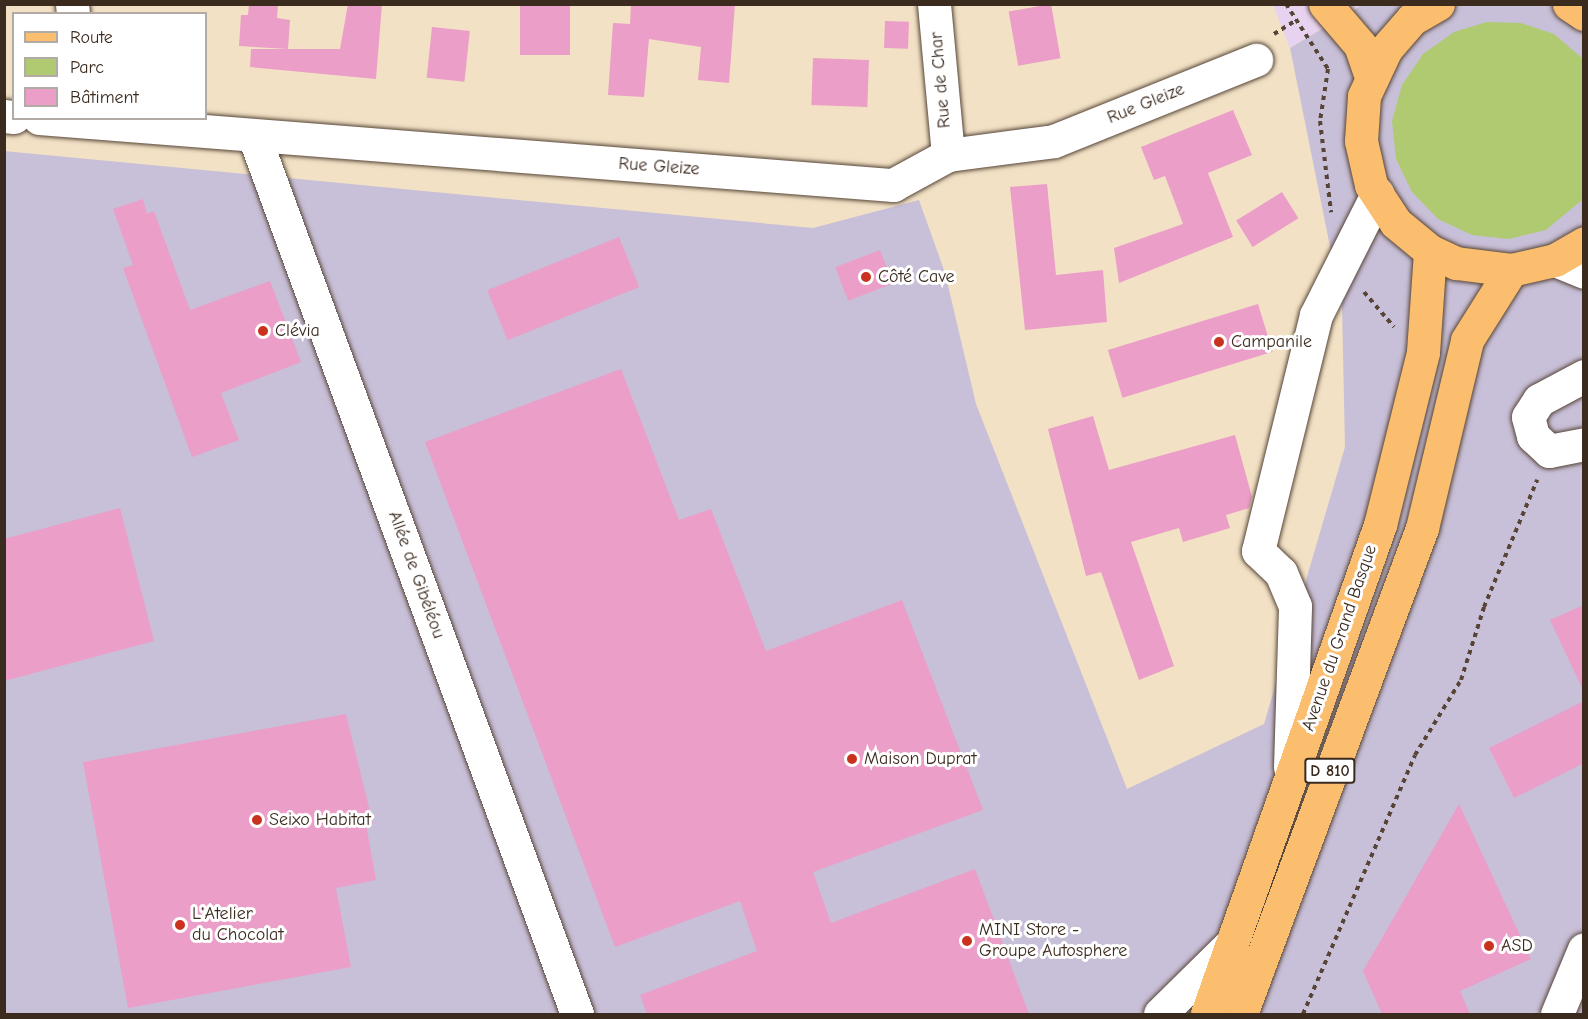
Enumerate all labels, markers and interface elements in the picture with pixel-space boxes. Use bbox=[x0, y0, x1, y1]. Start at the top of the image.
legend bbox=[12, 12, 207, 120]
text: Route bbox=[70, 27, 113, 48]
street label: Rue de Char bbox=[926, 31, 956, 129]
text: Parc bbox=[70, 57, 104, 78]
street label: Rue Gleize bbox=[1104, 79, 1188, 129]
text: Bâtiment bbox=[70, 87, 139, 108]
street label: Rue Gleize bbox=[618, 153, 700, 181]
place label: Côté Cave bbox=[878, 266, 955, 288]
marker: Côté Cave bbox=[859, 270, 873, 284]
place label: Clévia bbox=[275, 320, 320, 342]
marker: Clévia bbox=[256, 324, 270, 338]
place label: Campanile bbox=[1231, 331, 1312, 353]
marker: Campanile bbox=[1212, 335, 1226, 349]
street label: Allée de Gibéléou bbox=[383, 508, 449, 642]
street label: Avenue du Grand Basque bbox=[1298, 542, 1382, 734]
place label: Maison Duprat bbox=[864, 748, 977, 770]
marker: Maison Duprat bbox=[845, 752, 859, 766]
road number: D 810 bbox=[1303, 758, 1357, 784]
place label: Seixo Habitat bbox=[269, 809, 371, 831]
marker: Seixo Habitat bbox=[250, 813, 264, 827]
place label: L'Atelier du Chocolat bbox=[192, 904, 284, 946]
marker: L'Atelier du Chocolat bbox=[173, 918, 187, 932]
place label: MINI Store - Groupe Autosphere bbox=[979, 920, 1127, 962]
marker: MINI Store - Groupe Autosphere bbox=[960, 934, 974, 948]
place label: ASD bbox=[1501, 935, 1533, 957]
marker: ASD bbox=[1482, 939, 1496, 953]

